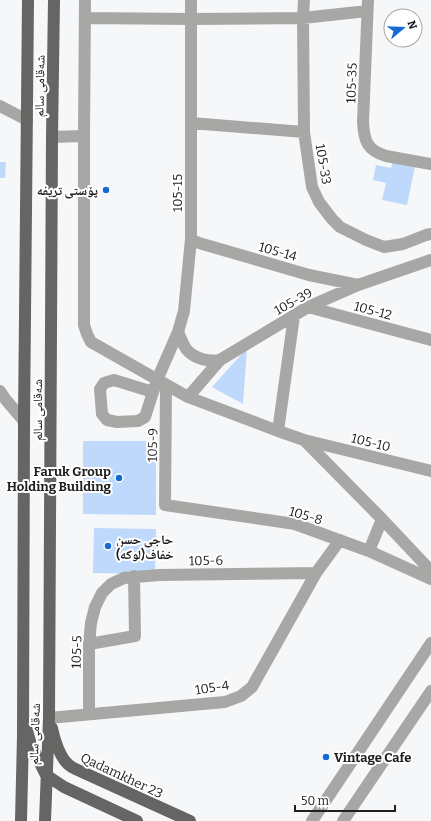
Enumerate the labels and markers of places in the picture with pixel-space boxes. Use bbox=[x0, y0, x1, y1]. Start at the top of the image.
place label: پۆستی تریفە bbox=[37, 183, 98, 199]
marker: پۆستی تریفە bbox=[101, 185, 111, 195]
place label: Faruk Group Holding Building bbox=[7, 464, 112, 494]
marker: Faruk Group Holding Building bbox=[114, 473, 124, 483]
place label: حاجی حسن (لوکه)خفاف bbox=[116, 532, 174, 562]
marker: حاجی حسن (لوکه)خفاف bbox=[103, 541, 113, 551]
place label: Vintage Cafe bbox=[334, 750, 411, 765]
marker: Vintage Cafe bbox=[321, 752, 331, 762]

